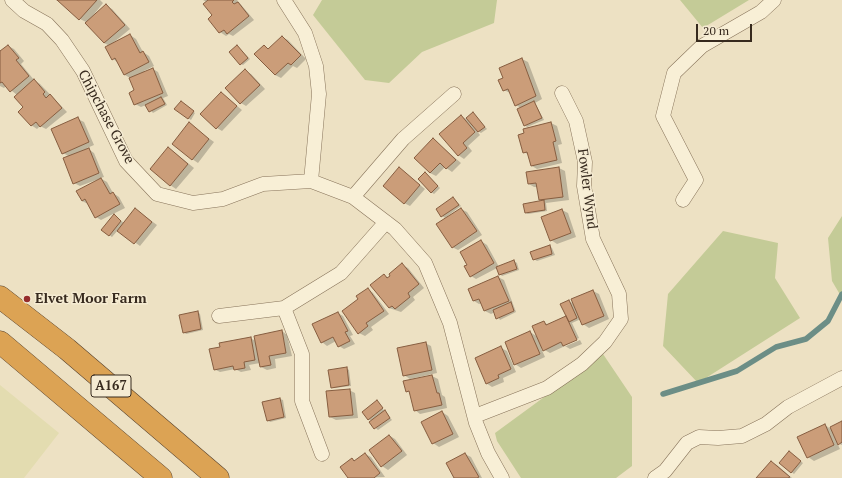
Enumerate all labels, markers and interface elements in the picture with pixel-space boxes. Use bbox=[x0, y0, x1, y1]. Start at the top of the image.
scale bar bbox=[698, 16, 754, 42]
text: 20 m bbox=[703, 23, 729, 38]
street label: Chipchase Grove bbox=[74, 67, 138, 167]
street label: Fowler Wynd bbox=[574, 148, 600, 230]
place label: Elvet Moor Farm bbox=[35, 291, 147, 307]
marker: Elvet Moor Farm bbox=[22, 294, 32, 304]
road number: A167 bbox=[91, 375, 131, 397]

